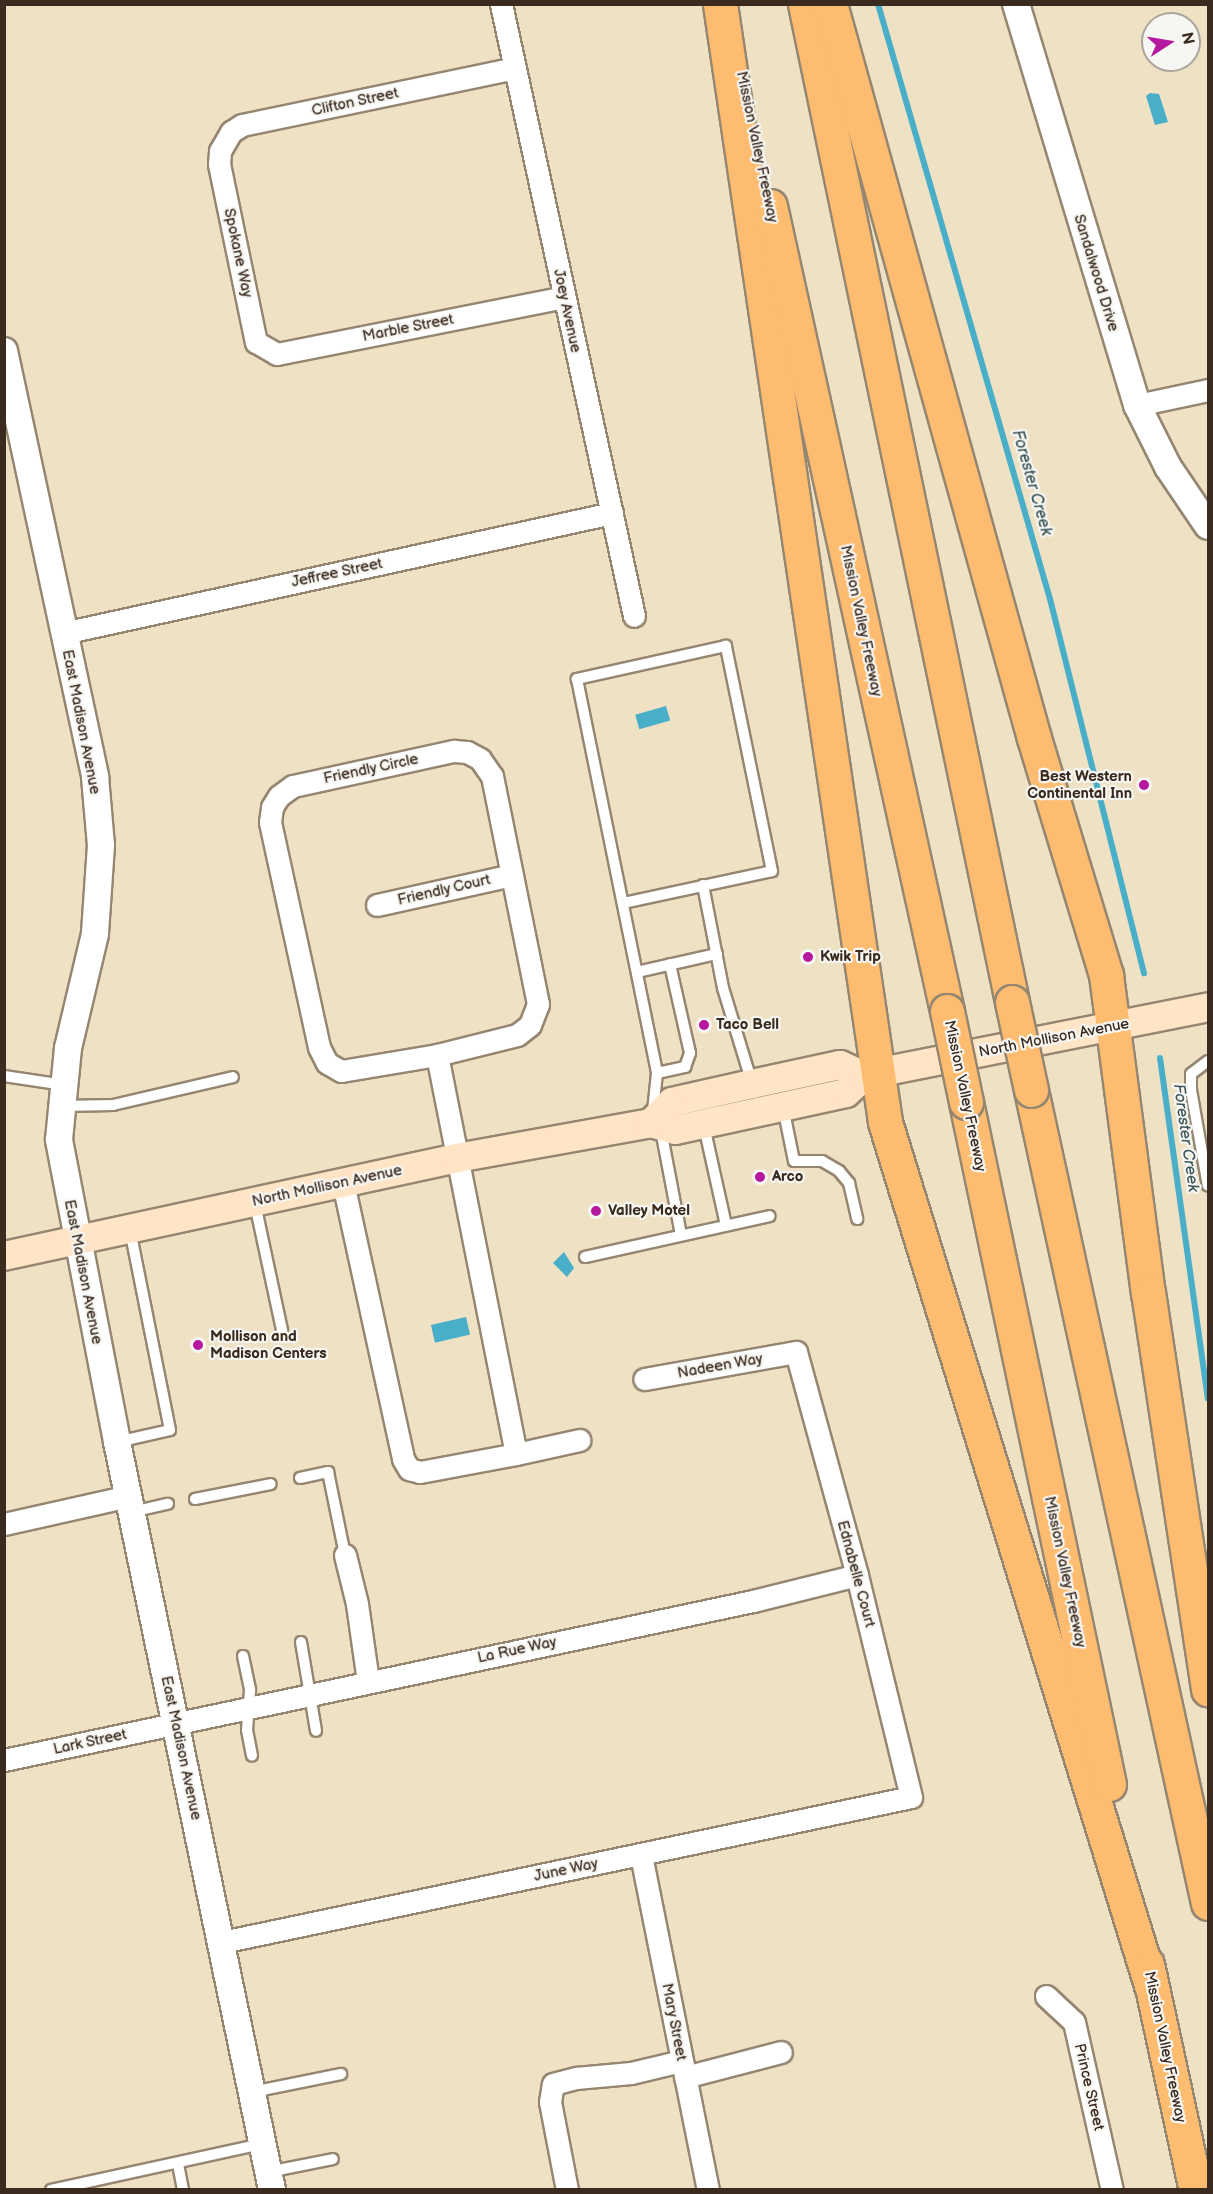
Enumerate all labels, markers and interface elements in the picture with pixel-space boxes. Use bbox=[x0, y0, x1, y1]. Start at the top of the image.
north arrow bbox=[1141, 12, 1201, 72]
text: N bbox=[1177, 31, 1198, 46]
street label: Mission Valley Freeway bbox=[732, 69, 782, 225]
street label: Clifton Street bbox=[310, 84, 400, 120]
street label: Spokane Way bbox=[220, 206, 256, 300]
street label: Sandalwood Drive bbox=[1070, 212, 1122, 334]
street label: Joey Avenue bbox=[549, 267, 585, 355]
street label: Marble Street bbox=[361, 310, 455, 346]
water label: Forester Creek bbox=[1007, 428, 1055, 538]
street label: Mission Valley Freeway bbox=[836, 543, 886, 699]
street label: Jeffree Street bbox=[290, 555, 384, 591]
street label: East Madison Avenue bbox=[58, 648, 104, 796]
street label: Friendly Circle bbox=[321, 750, 421, 788]
place label: Best Western Continental Inn bbox=[1027, 767, 1132, 802]
marker: Best Western Continental Inn bbox=[1137, 778, 1151, 792]
street label: Friendly Court bbox=[395, 870, 493, 910]
place label: Kwik Trip bbox=[820, 948, 881, 966]
marker: Kwik Trip bbox=[801, 950, 815, 964]
street label: North Mollison Avenue bbox=[977, 1015, 1131, 1061]
place label: Taco Bell bbox=[716, 1016, 779, 1034]
marker: Taco Bell bbox=[697, 1018, 711, 1032]
street label: Mission Valley Freeway bbox=[940, 1018, 990, 1174]
water label: Forester Creek bbox=[1168, 1083, 1202, 1193]
street label: North Mollison Avenue bbox=[250, 1161, 404, 1211]
place label: Arco bbox=[772, 1168, 803, 1186]
marker: Arco bbox=[753, 1170, 767, 1184]
street label: East Madison Avenue bbox=[60, 1198, 106, 1346]
place label: Valley Motel bbox=[608, 1202, 690, 1220]
marker: Valley Motel bbox=[589, 1204, 603, 1218]
place label: Mollison and Madison Centers bbox=[210, 1327, 327, 1362]
marker: Mollison and Madison Centers bbox=[191, 1338, 205, 1352]
street label: Nadeen Way bbox=[676, 1350, 764, 1382]
street label: Mission Valley Freeway bbox=[1040, 1494, 1090, 1650]
street label: Ednabelle Court bbox=[833, 1519, 879, 1629]
street label: La Rue Way bbox=[476, 1633, 558, 1667]
street label: East Madison Avenue bbox=[157, 1674, 205, 1822]
street label: Lark Street bbox=[52, 1725, 128, 1759]
street label: June Way bbox=[532, 1854, 600, 1886]
street label: Mission Valley Freeway bbox=[1140, 1969, 1190, 2125]
street label: Mary Street bbox=[658, 1981, 690, 2063]
street label: Prince Street bbox=[1070, 2042, 1108, 2132]

